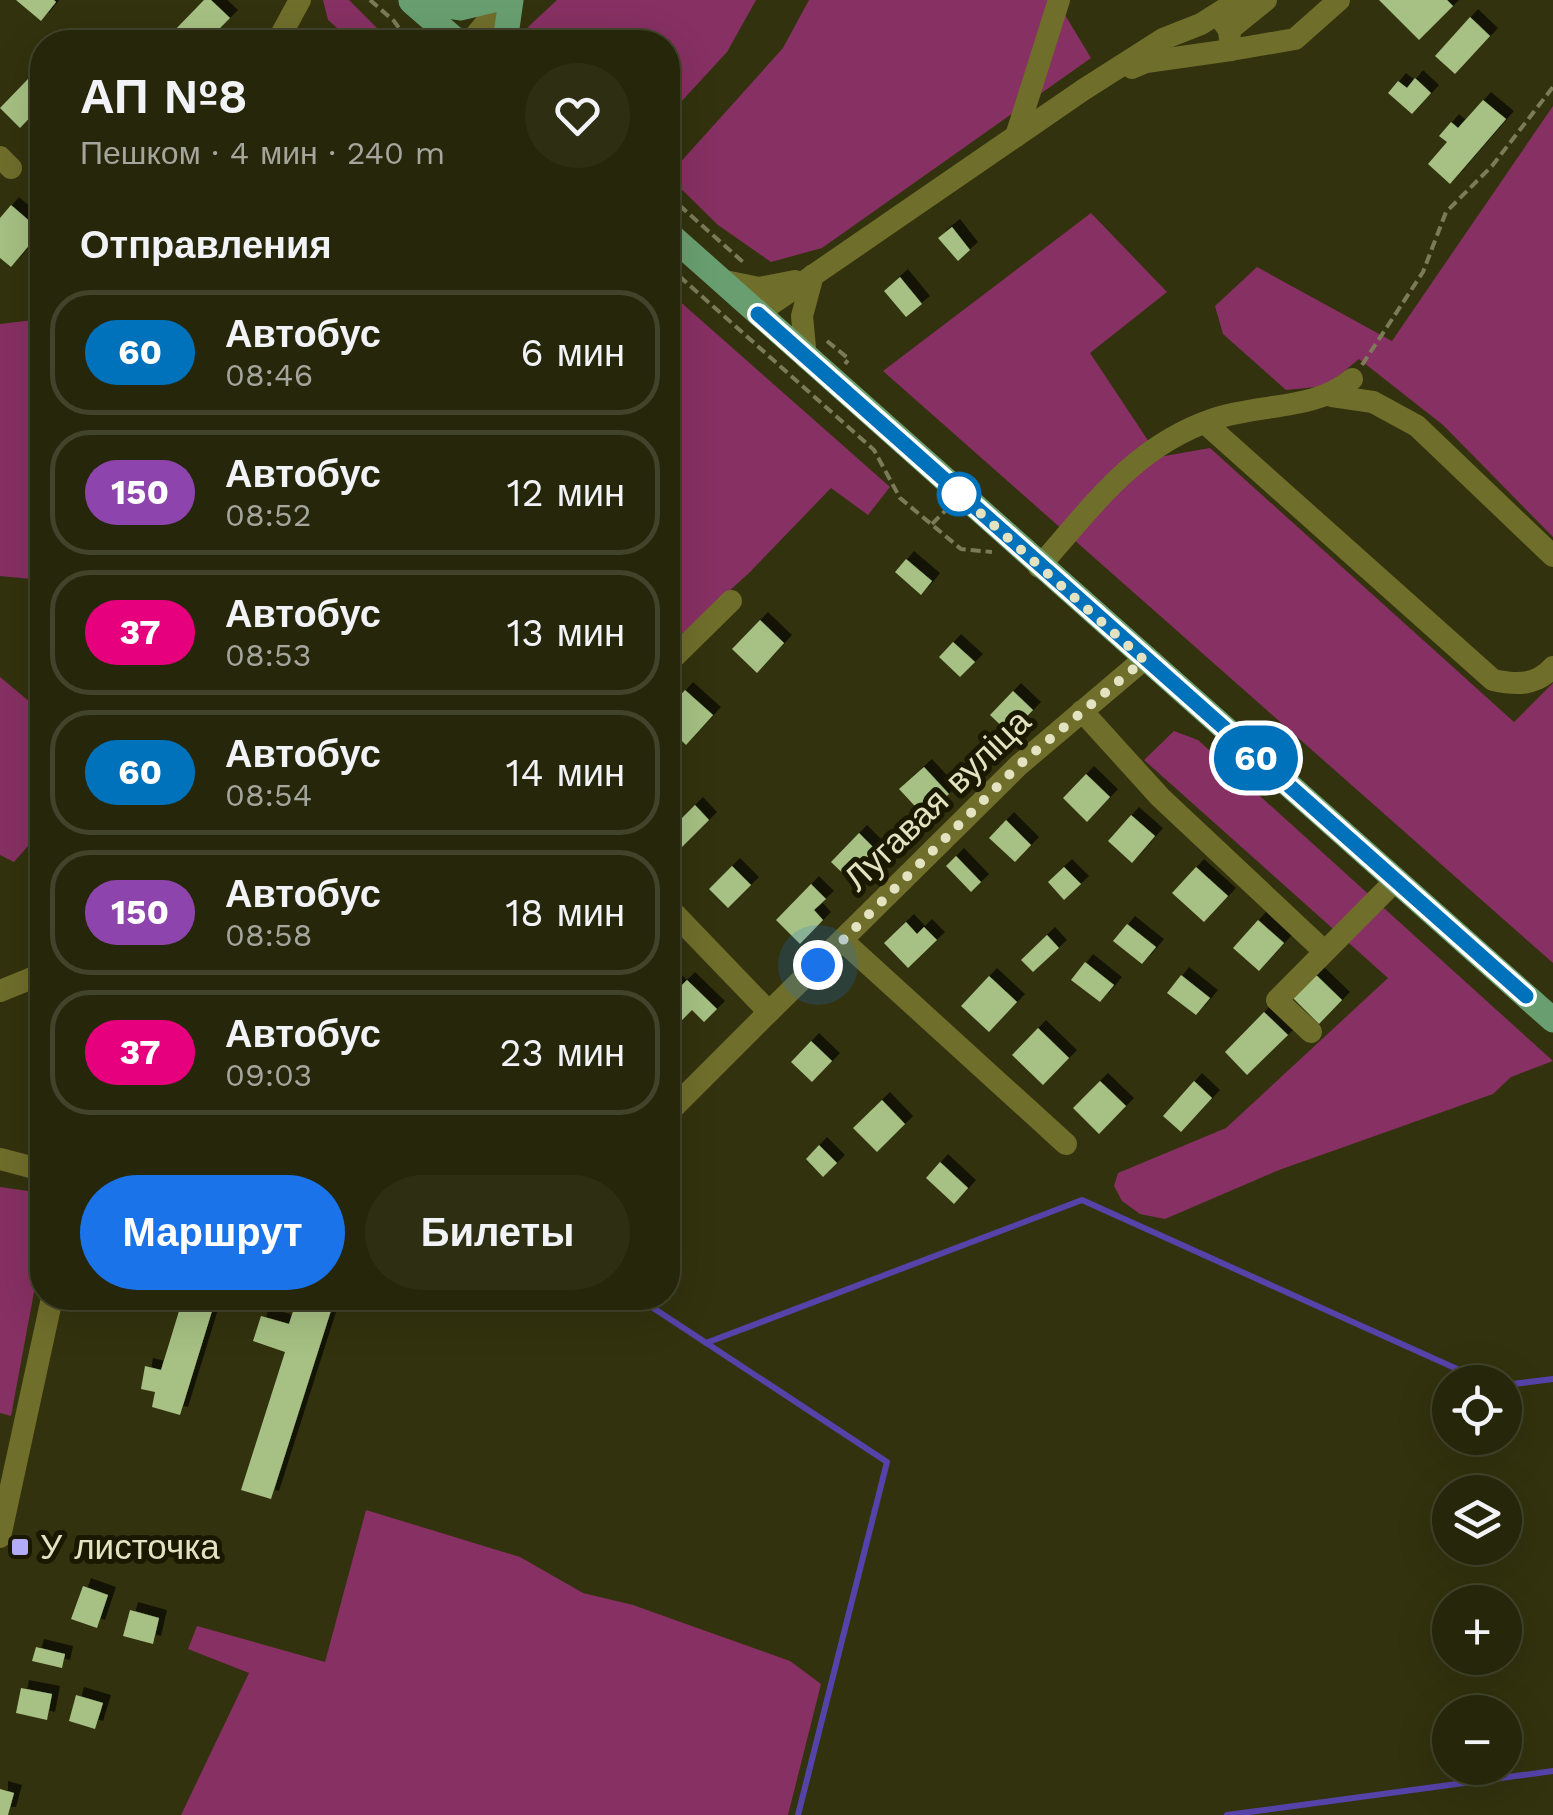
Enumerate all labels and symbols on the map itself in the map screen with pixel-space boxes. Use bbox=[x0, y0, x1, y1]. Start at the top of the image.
unlabelled marker bbox=[938, 473, 980, 515]
street label: Лугавая вуліца bbox=[835, 700, 1039, 900]
line badge: 60 bbox=[1211, 726, 1301, 790]
your location bbox=[793, 940, 843, 990]
place label: У листочка bbox=[40, 1526, 220, 1568]
marker: У листочка bbox=[9, 1536, 31, 1558]

